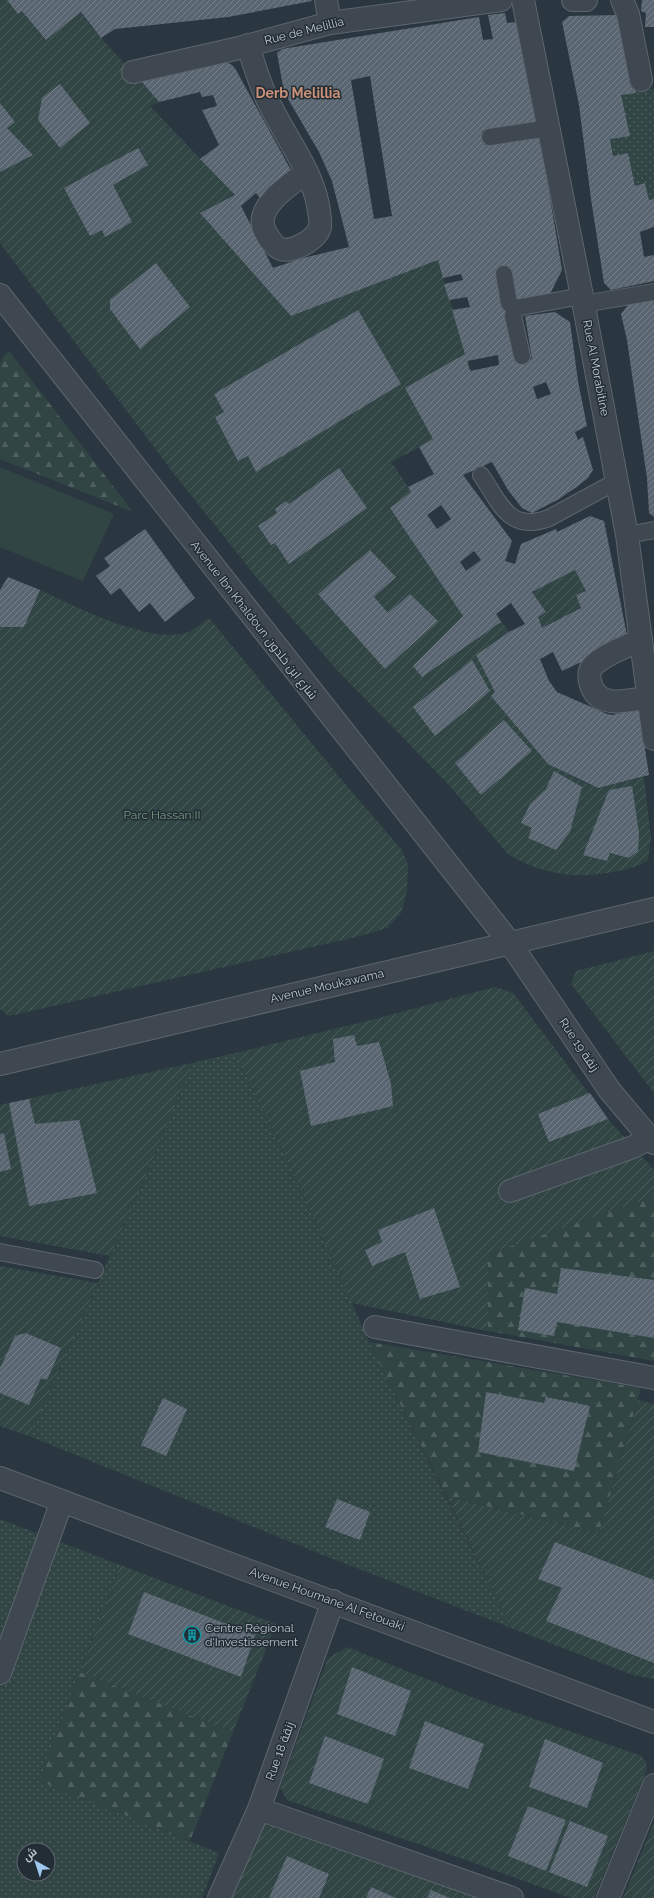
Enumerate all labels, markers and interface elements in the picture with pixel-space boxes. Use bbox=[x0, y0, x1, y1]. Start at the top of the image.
street label: Rue de Melillia bbox=[263, 14, 345, 48]
district label: Derb Melillia bbox=[256, 85, 340, 101]
street label: Rue Al Morabitine bbox=[580, 319, 612, 417]
street label: Avenue Ibn Khaldoun شارع ابن خلدون bbox=[187, 538, 320, 703]
park label: Parc Hassan II bbox=[123, 808, 201, 822]
street label: Avenue Moukawama bbox=[269, 966, 385, 1006]
street label: Rue 19 زنقة bbox=[556, 1016, 602, 1074]
street label: Avenue Houmane Al Fetouaki bbox=[248, 1564, 406, 1634]
place label: Centre Régional d'Investissement bbox=[205, 1621, 298, 1649]
building icon: Centre Régional d'Investissement bbox=[182, 1625, 202, 1645]
street label: Rue 18 زنقة bbox=[263, 1720, 297, 1782]
north arrow bbox=[16, 1842, 56, 1882]
text: ش bbox=[20, 1845, 40, 1864]

